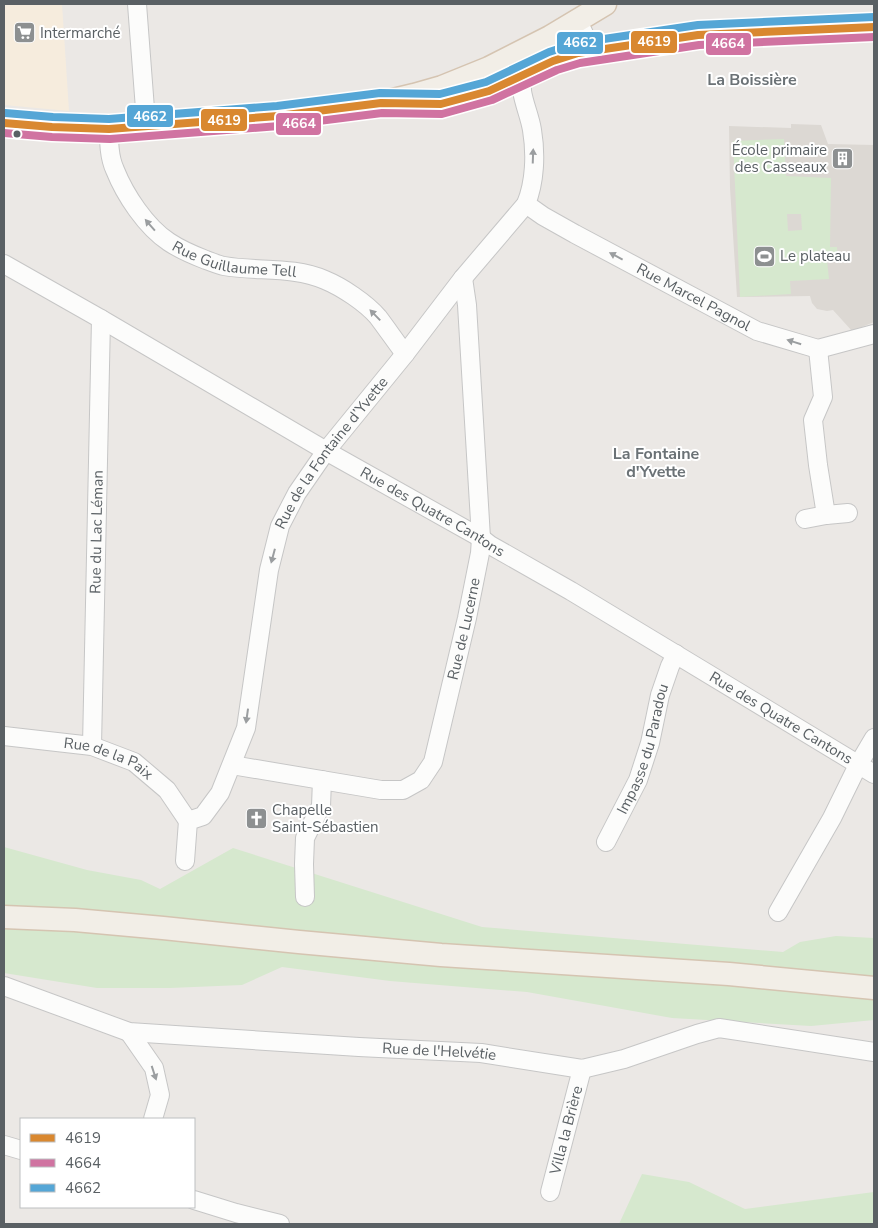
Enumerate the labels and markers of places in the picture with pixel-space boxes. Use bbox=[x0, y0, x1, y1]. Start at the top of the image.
supermarket icon: Intermarché bbox=[12, 21, 36, 45]
place label: Intermarché bbox=[40, 23, 120, 43]
unlabelled marker bbox=[12, 129, 22, 139]
place label: École primaire des Casseaux bbox=[732, 140, 827, 177]
building icon: École primaire des Casseaux bbox=[831, 147, 855, 171]
sports icon: Le plateau bbox=[752, 244, 776, 268]
place label: Le plateau bbox=[780, 246, 851, 266]
place label: Chapelle Saint-Sébastien bbox=[272, 800, 379, 837]
church icon: Chapelle Saint-Sébastien bbox=[244, 807, 268, 831]

